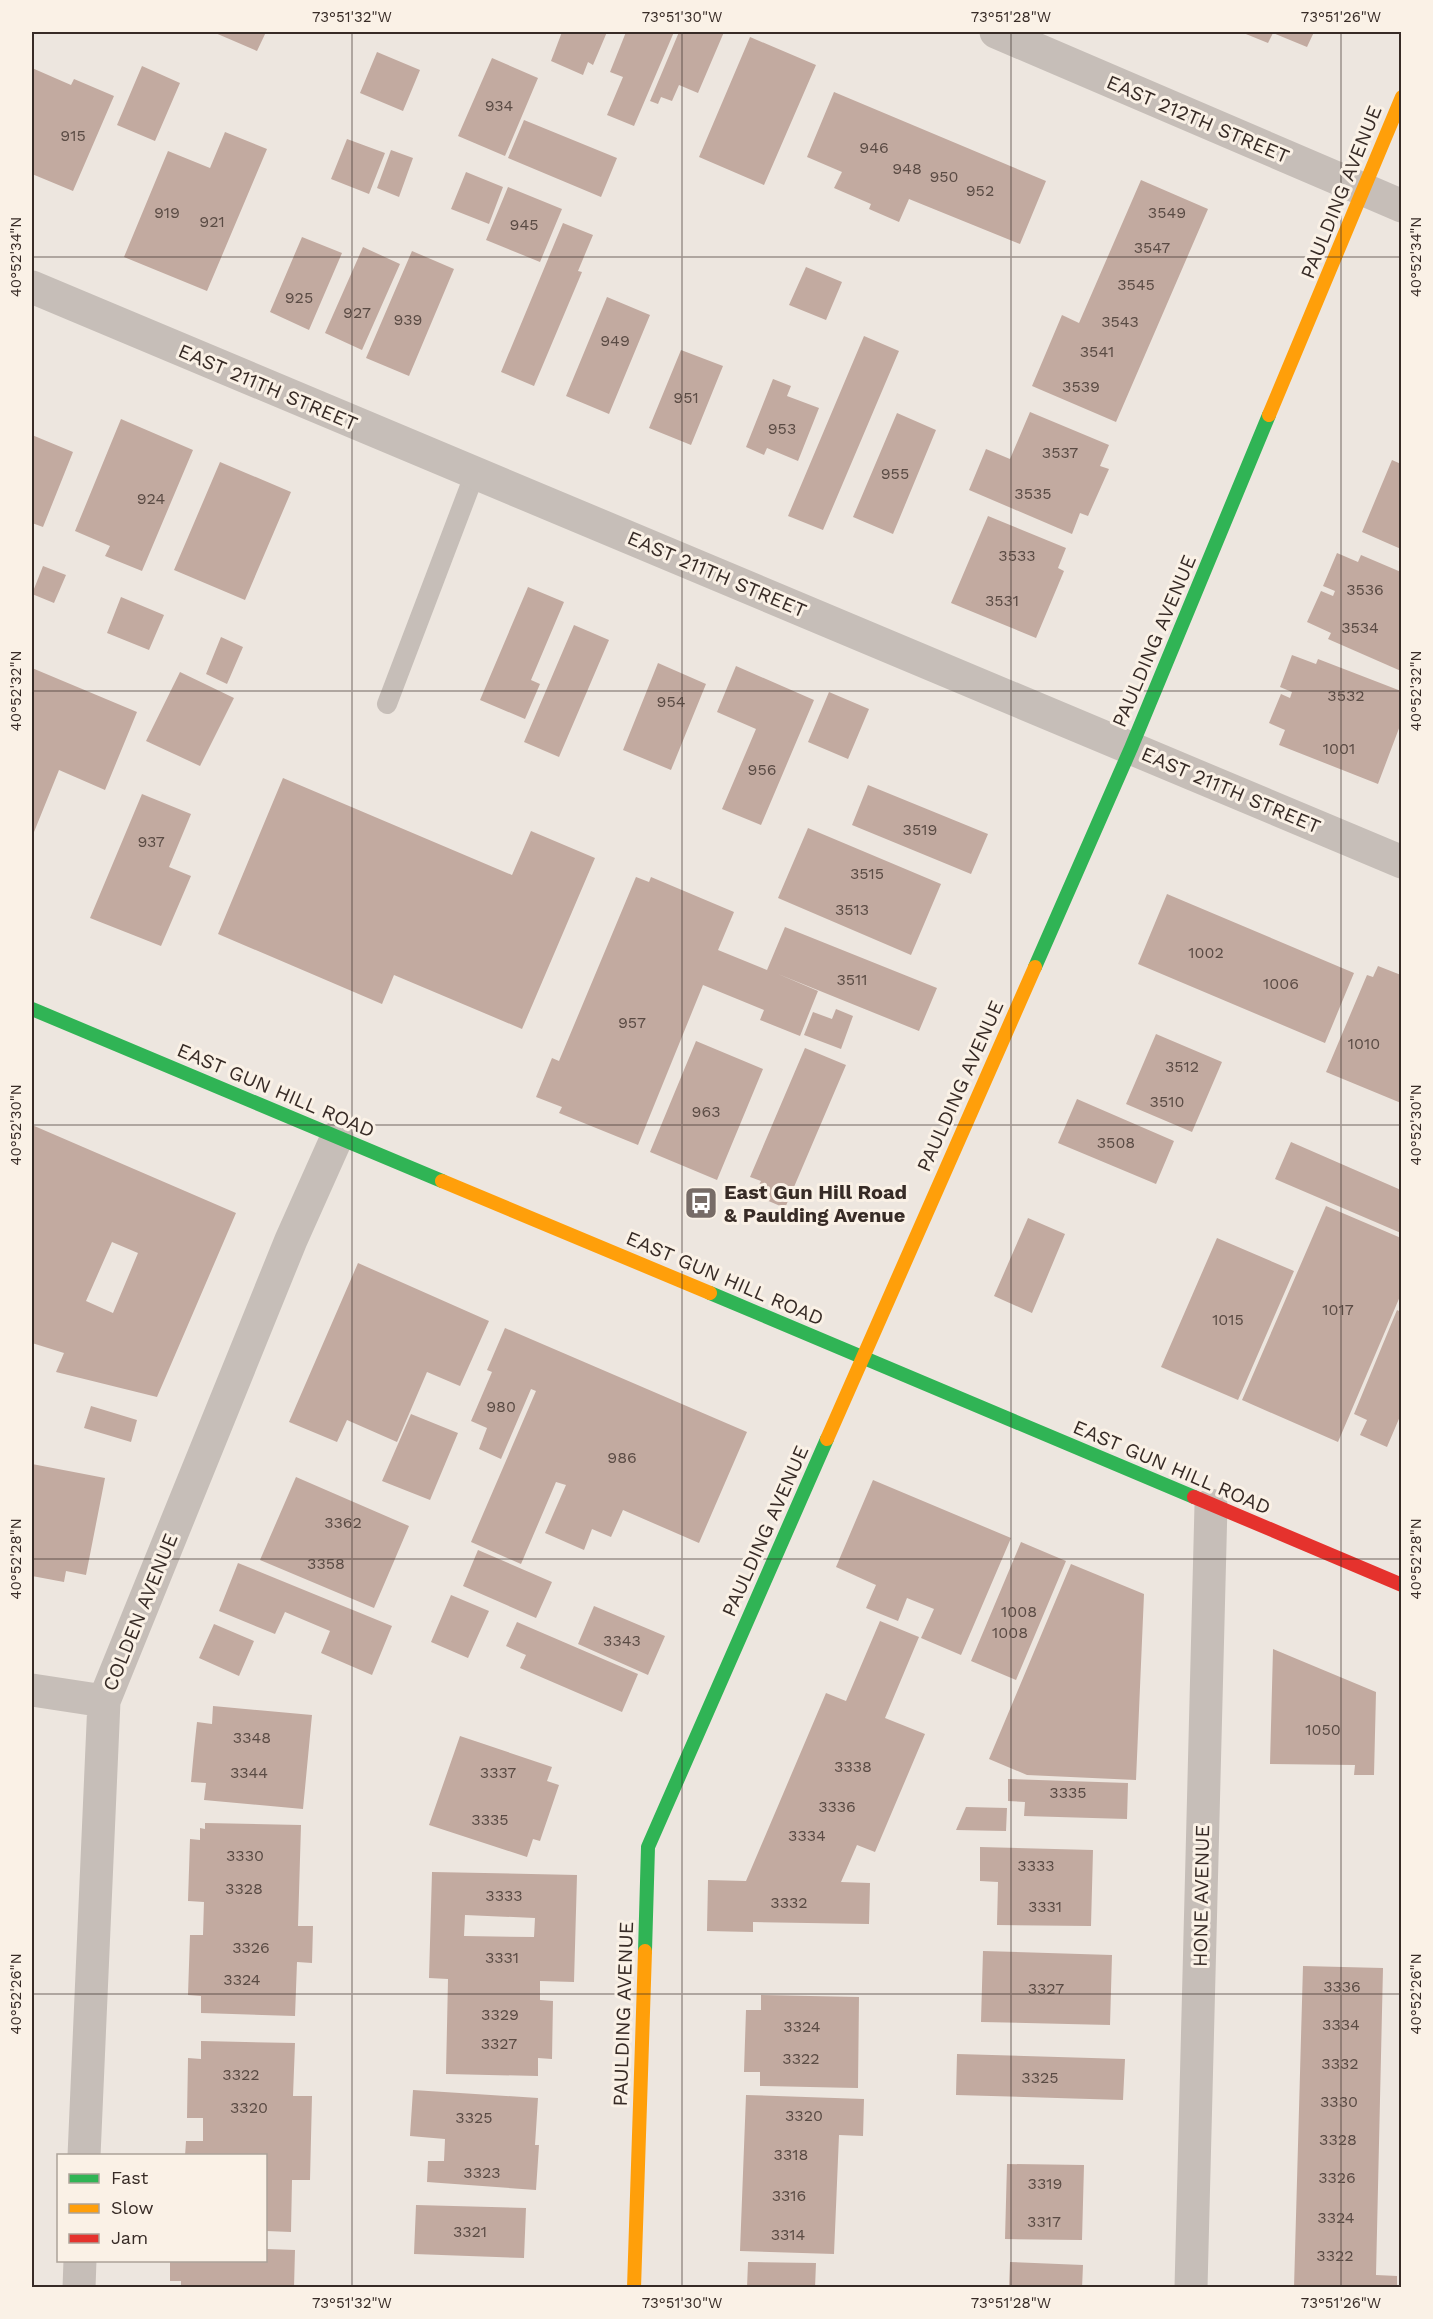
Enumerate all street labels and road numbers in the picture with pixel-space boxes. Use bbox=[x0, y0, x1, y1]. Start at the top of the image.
street label: EAST 212TH STREET bbox=[1103, 70, 1293, 168]
street label: PAULDING AVENUE bbox=[1295, 102, 1387, 282]
street label: EAST 211TH STREET bbox=[175, 338, 361, 436]
street label: EAST 211TH STREET bbox=[624, 525, 810, 623]
street label: PAULDING AVENUE bbox=[1107, 551, 1201, 731]
street label: EAST 211TH STREET bbox=[1138, 741, 1324, 839]
street label: PAULDING AVENUE bbox=[911, 997, 1009, 1175]
street label: EAST GUN HILL ROAD bbox=[173, 1037, 379, 1143]
street label: EAST GUN HILL ROAD bbox=[622, 1225, 828, 1331]
street label: EAST GUN HILL ROAD bbox=[1069, 1414, 1275, 1520]
street label: PAULDING AVENUE bbox=[716, 1442, 814, 1620]
street label: COLDEN AVENUE bbox=[97, 1530, 183, 1694]
street label: HONE AVENUE bbox=[1188, 1825, 1214, 1967]
street label: PAULDING AVENUE bbox=[608, 1921, 638, 2107]

